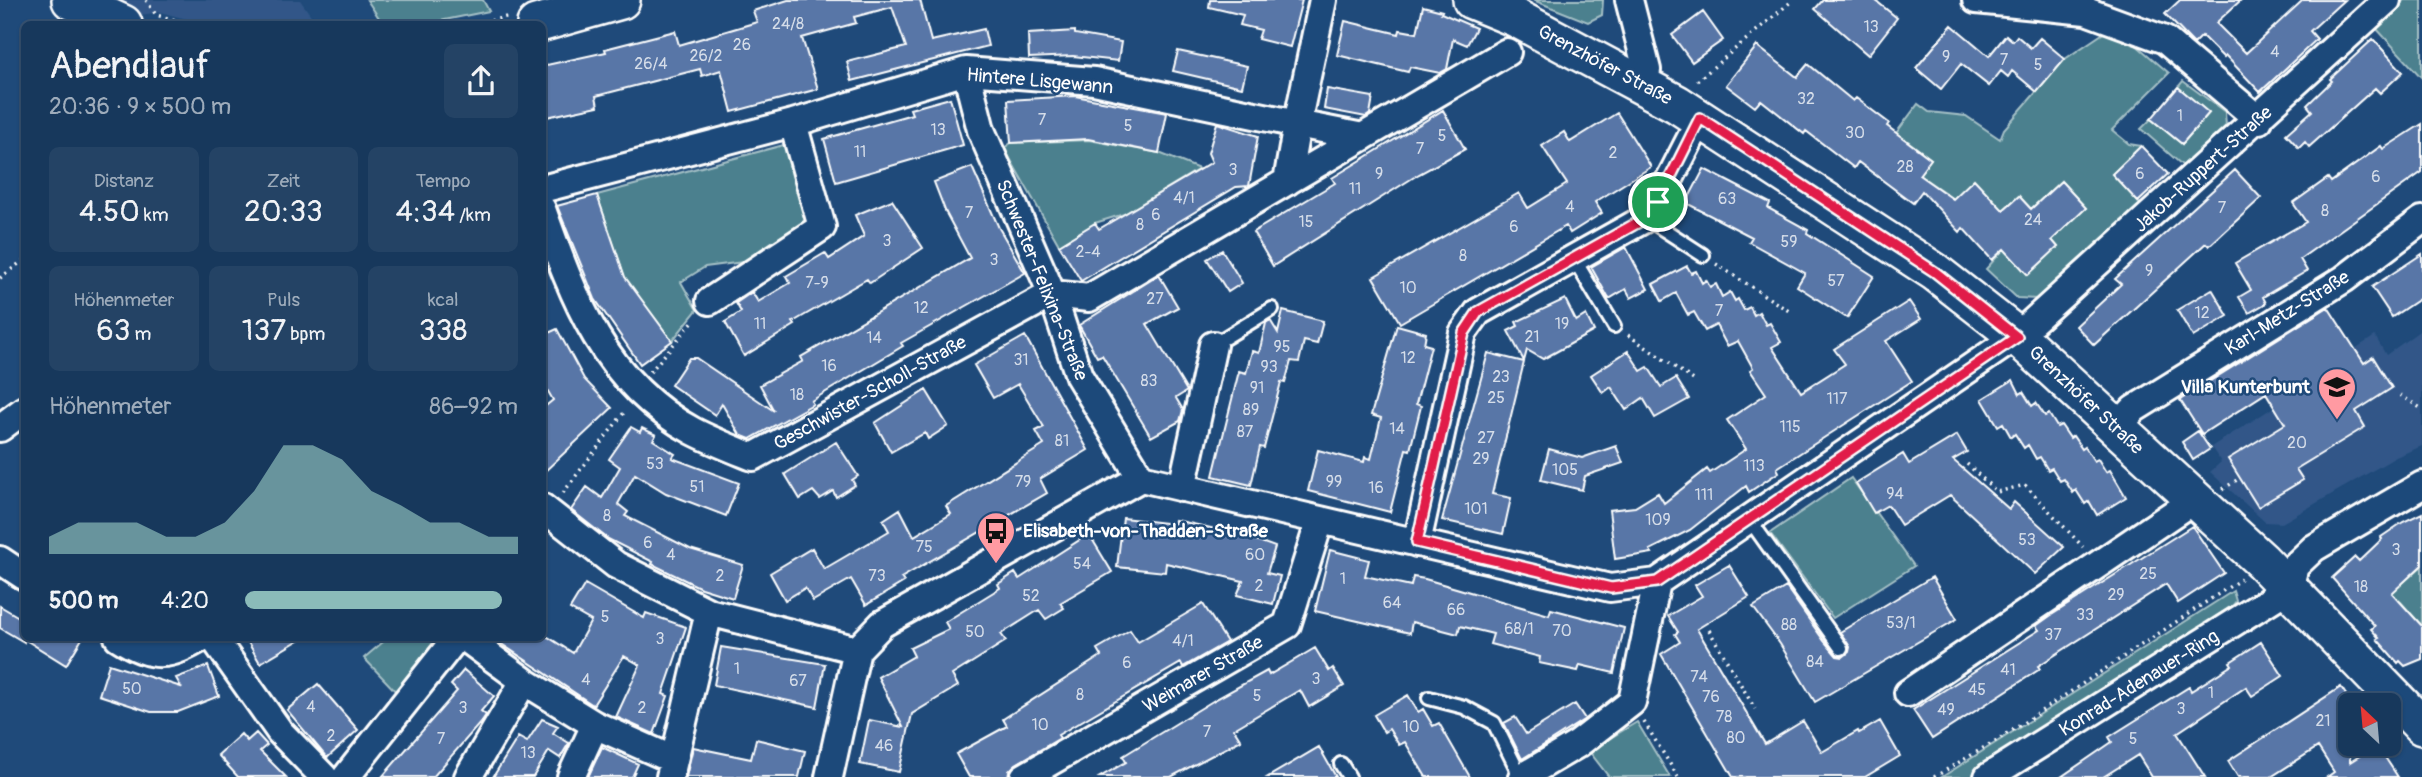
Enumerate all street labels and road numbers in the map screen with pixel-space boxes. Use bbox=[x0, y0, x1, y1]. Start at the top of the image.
street label: Grenzhöfer Straße bbox=[1534, 19, 1677, 111]
street label: Hintere Lisgewann bbox=[966, 63, 1114, 99]
street label: Jakob-Ruppert-Straße bbox=[2129, 100, 2278, 237]
street label: Schwester-Felixina-Straße bbox=[991, 176, 1094, 385]
street label: Karl-Metz-Straße bbox=[2220, 265, 2354, 361]
street label: Geschwister-Scholl-Straße bbox=[769, 330, 971, 456]
street label: Grenzhöfer Straße bbox=[2023, 340, 2149, 460]
street label: Konrad-Adenauer-Ring bbox=[2055, 624, 2223, 742]
street label: Weimarer Straße bbox=[1139, 630, 1268, 718]

